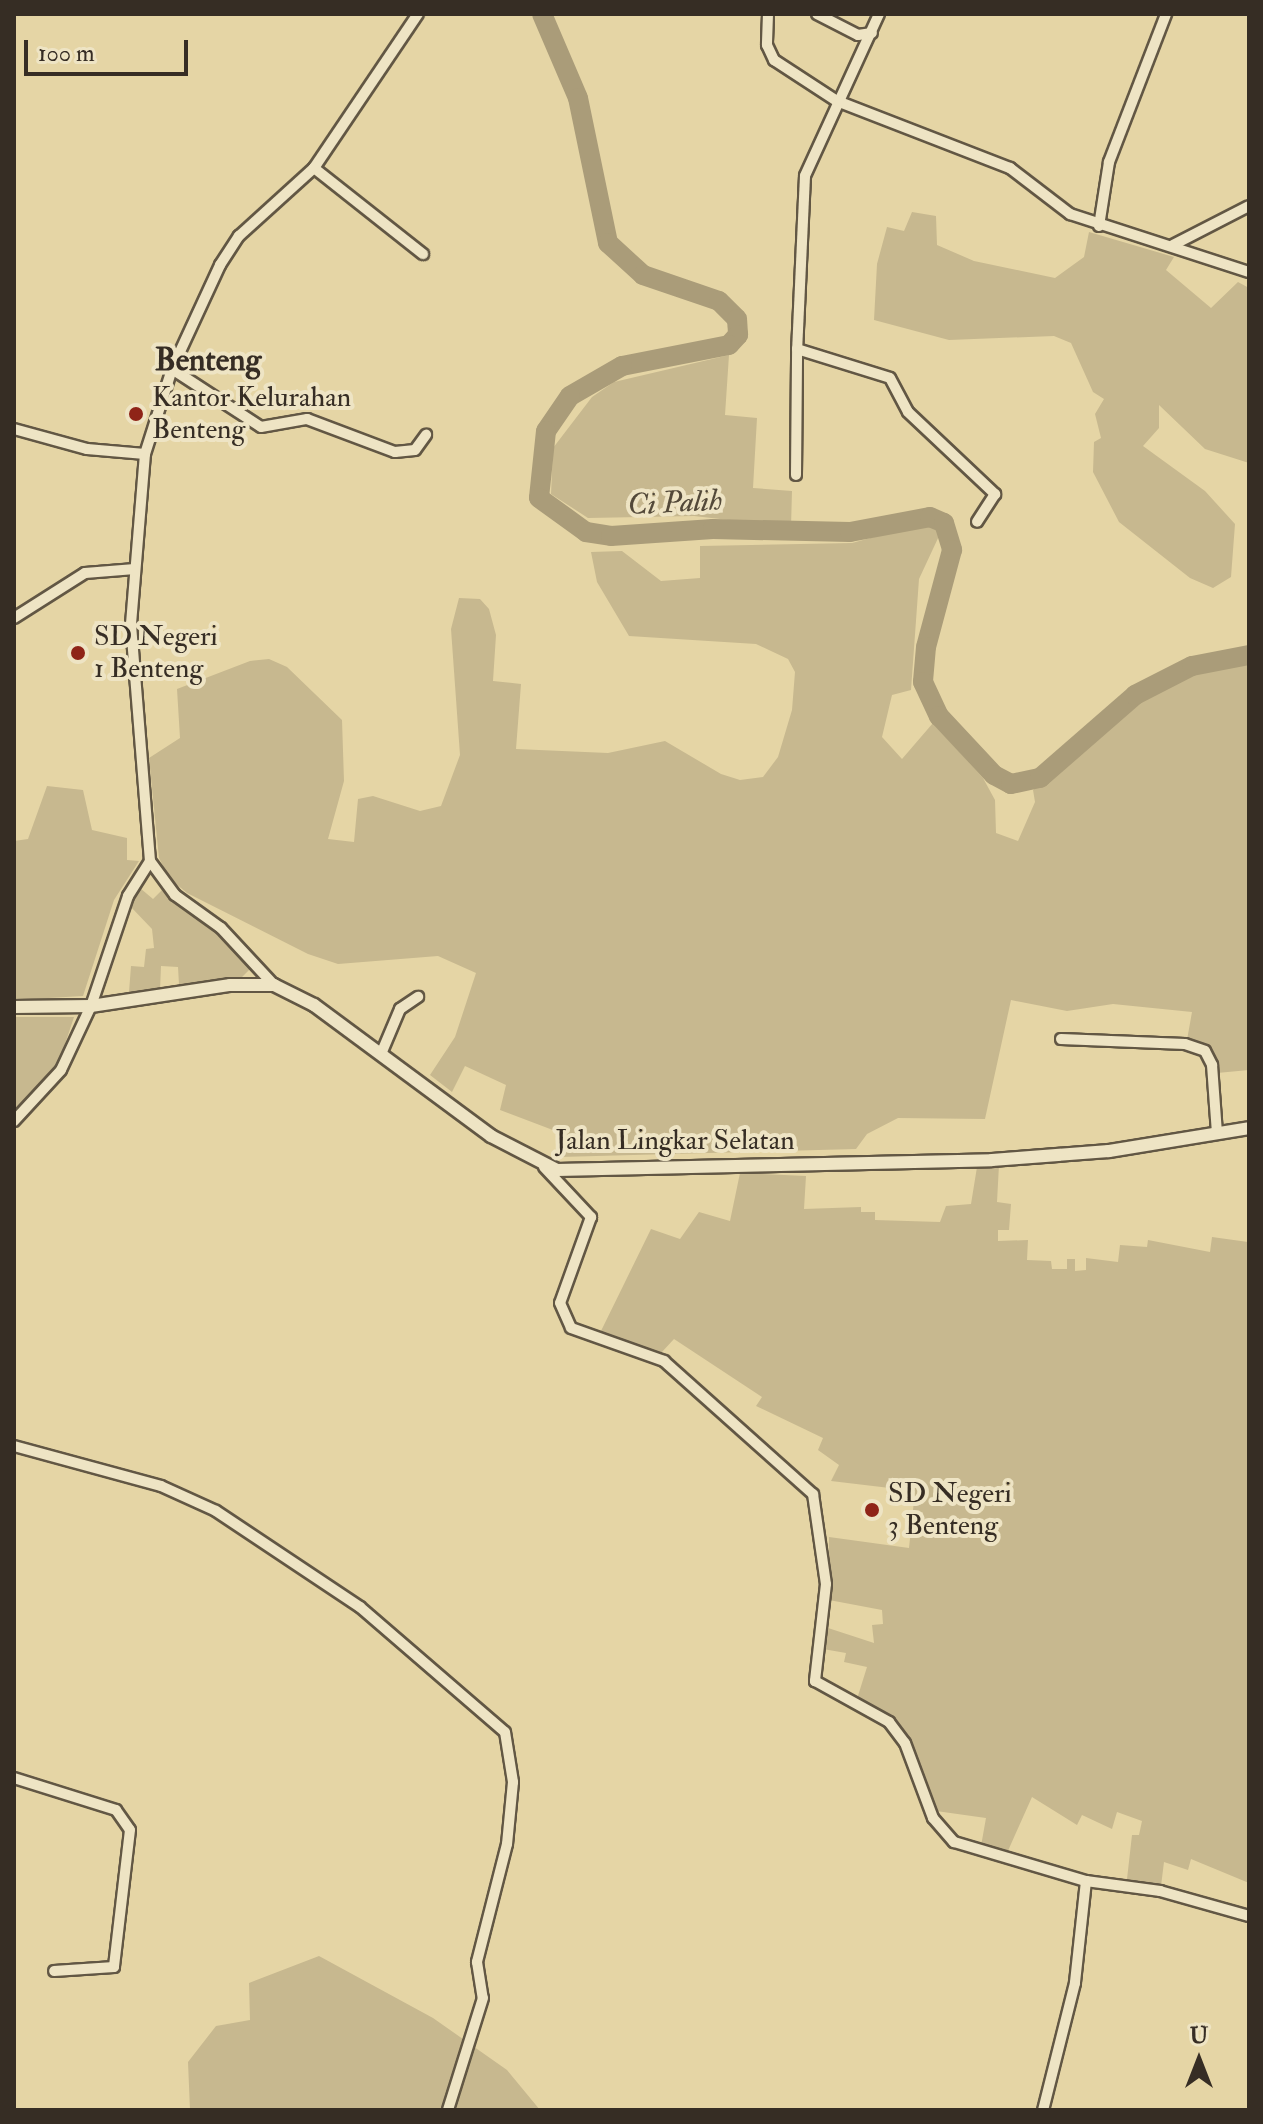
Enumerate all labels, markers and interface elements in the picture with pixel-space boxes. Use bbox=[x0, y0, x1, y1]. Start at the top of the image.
scale bar bbox=[28, 24, 192, 74]
text: 100 m bbox=[38, 38, 95, 69]
district label: Benteng bbox=[155, 341, 261, 379]
place label: Kantor Kelurahan Benteng bbox=[152, 381, 351, 447]
marker: Kantor Kelurahan Benteng bbox=[127, 405, 145, 423]
water label: Ci Palih bbox=[627, 483, 723, 523]
place label: SD Negeri 1 Benteng bbox=[94, 620, 218, 686]
marker: SD Negeri 1 Benteng bbox=[69, 644, 87, 662]
street label: Jalan Lingkar Selatan bbox=[555, 1124, 795, 1158]
place label: SD Negeri 3 Benteng bbox=[888, 1477, 1012, 1543]
marker: SD Negeri 3 Benteng bbox=[863, 1501, 881, 1519]
north arrow bbox=[1159, 2020, 1239, 2100]
text: U bbox=[1190, 2022, 1208, 2050]

